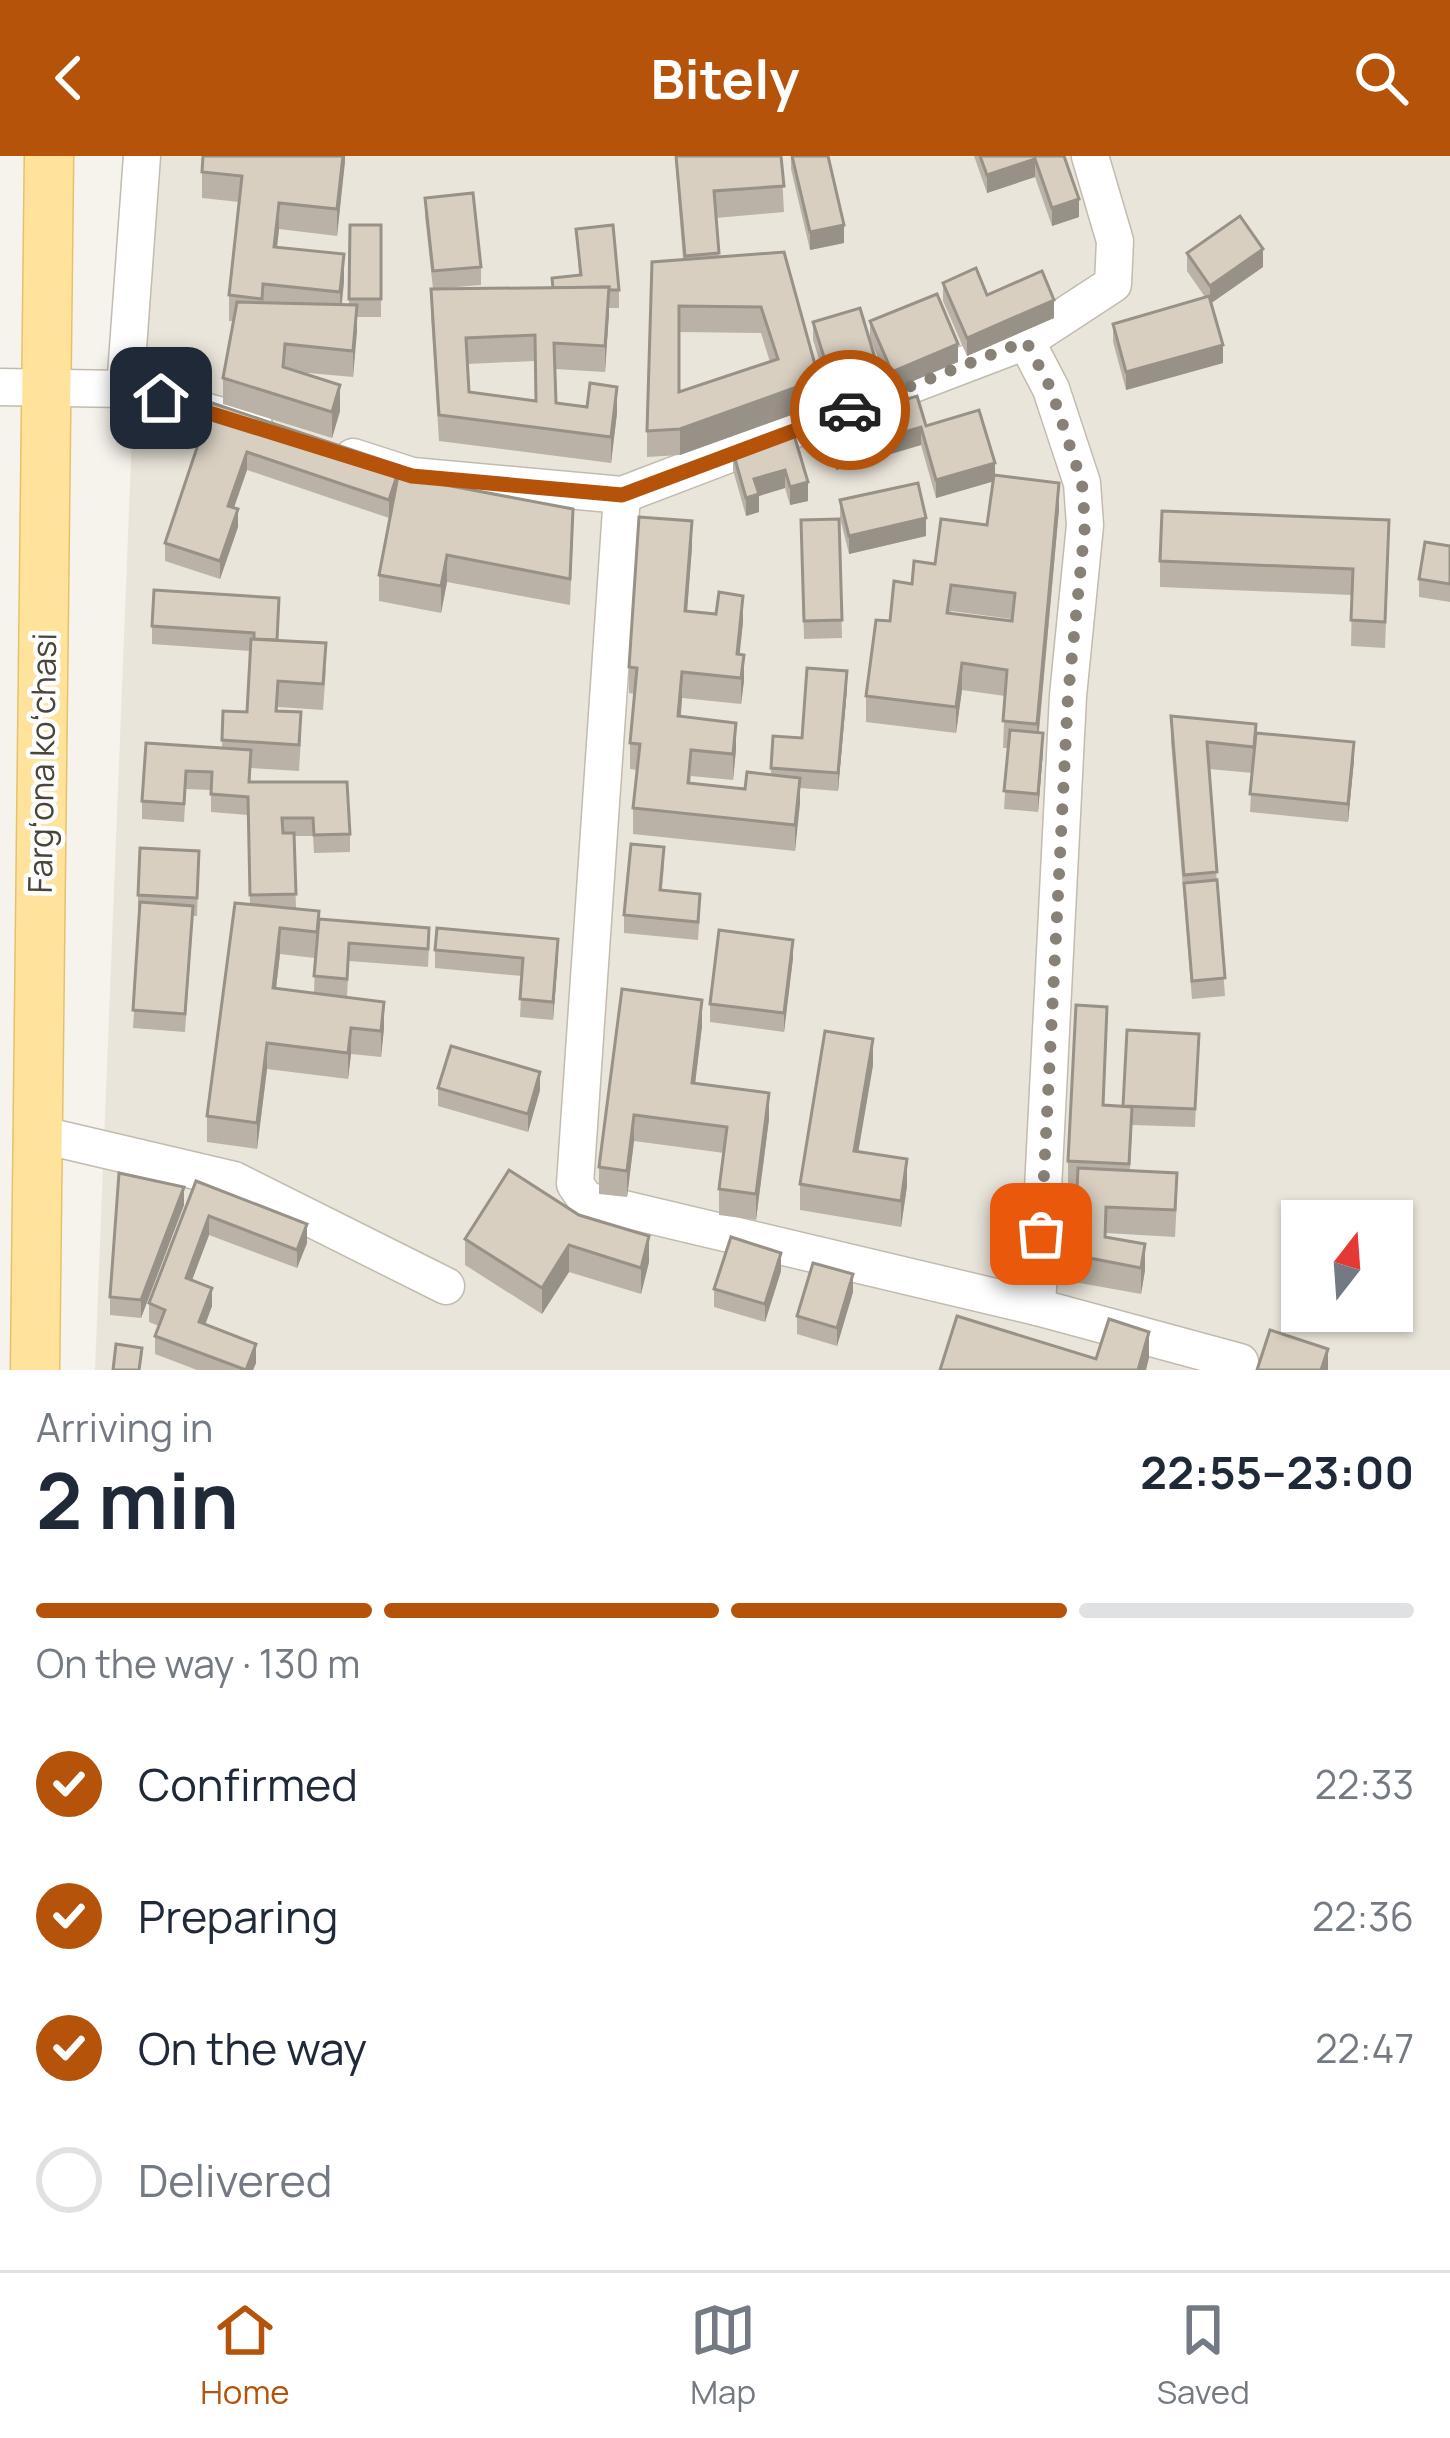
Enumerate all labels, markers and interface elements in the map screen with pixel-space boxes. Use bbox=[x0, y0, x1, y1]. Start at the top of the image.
text: Bitely bbox=[651, 41, 800, 115]
icon: back bbox=[36, 45, 102, 111]
icon: search bbox=[1348, 45, 1414, 111]
pin bbox=[110, 347, 212, 449]
courier bbox=[790, 350, 910, 470]
icon: home bbox=[128, 365, 194, 431]
icon: car bbox=[817, 377, 883, 443]
street label: Fargʻona koʻchasi bbox=[17, 632, 66, 894]
pin bbox=[990, 1183, 1092, 1285]
north arrow bbox=[1281, 1200, 1413, 1332]
map controls bbox=[1281, 1200, 1413, 1332]
icon: bag bbox=[1008, 1201, 1074, 1267]
text: Arriving in bbox=[36, 1400, 213, 1454]
text: 22:55–23:00 bbox=[1140, 1441, 1414, 1503]
text: 2 min bbox=[36, 1446, 239, 1552]
text: On the way · 130 m bbox=[36, 1636, 360, 1690]
icon: check bbox=[36, 1751, 102, 1817]
text: Confirmed bbox=[138, 1753, 358, 1815]
text: 22:33 bbox=[1315, 1757, 1414, 1811]
icon: check bbox=[36, 1883, 102, 1949]
text: Preparing bbox=[138, 1885, 338, 1947]
text: 22:36 bbox=[1312, 1889, 1414, 1943]
icon: check bbox=[36, 2015, 102, 2081]
text: On the way bbox=[138, 2017, 367, 2079]
text: 22:47 bbox=[1315, 2021, 1414, 2075]
text: Delivered bbox=[138, 2149, 333, 2211]
tab: Home bbox=[200, 2297, 290, 2414]
tab: Map bbox=[690, 2297, 756, 2414]
tab: Saved bbox=[1157, 2297, 1250, 2414]

